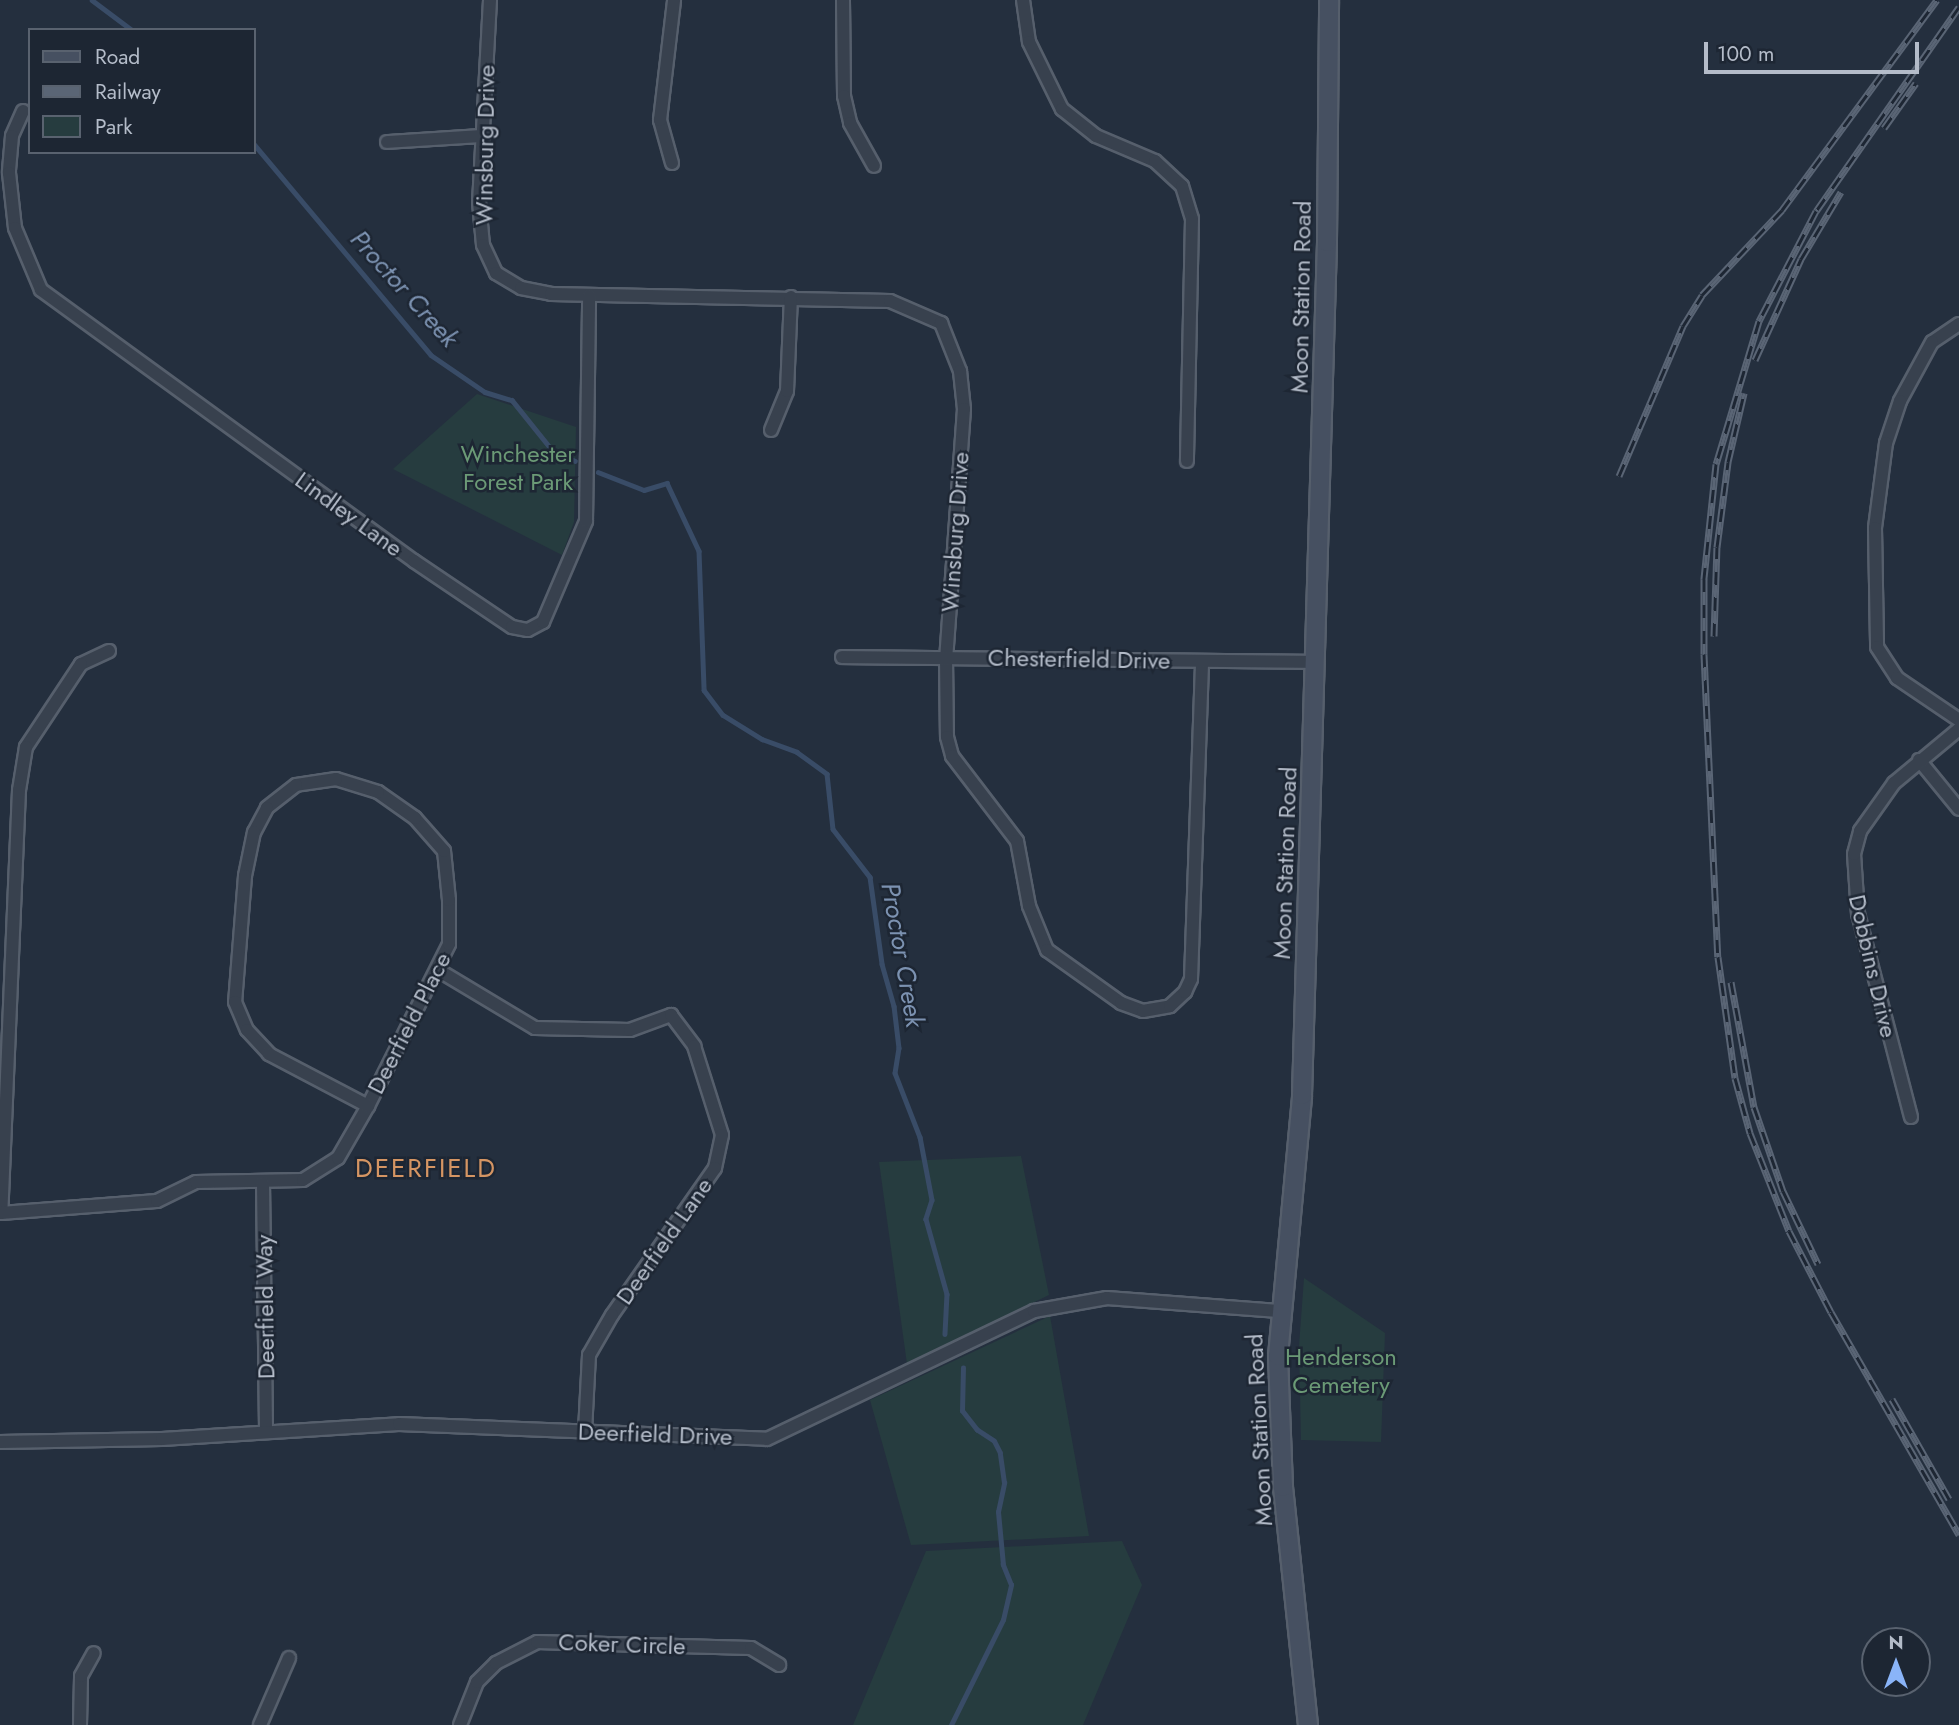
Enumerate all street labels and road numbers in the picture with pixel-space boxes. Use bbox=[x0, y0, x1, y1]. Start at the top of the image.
street label: Winsburg Drive bbox=[469, 64, 501, 226]
street label: Moon Station Road bbox=[1285, 200, 1317, 394]
street label: Winsburg Drive bbox=[935, 451, 975, 613]
street label: Lindley Lane bbox=[290, 465, 408, 563]
street label: Chesterfield Drive bbox=[987, 643, 1171, 675]
street label: Moon Station Road bbox=[1267, 766, 1303, 960]
street label: Dobbins Drive bbox=[1843, 892, 1903, 1040]
street label: Deerfield Place bbox=[361, 947, 457, 1099]
street label: Deerfield Lane bbox=[610, 1172, 718, 1310]
street label: Deerfield Way bbox=[249, 1235, 281, 1379]
street label: Moon Station Road bbox=[1240, 1333, 1278, 1527]
street label: Deerfield Drive bbox=[577, 1417, 733, 1451]
street label: Coker Circle bbox=[558, 1627, 686, 1661]

